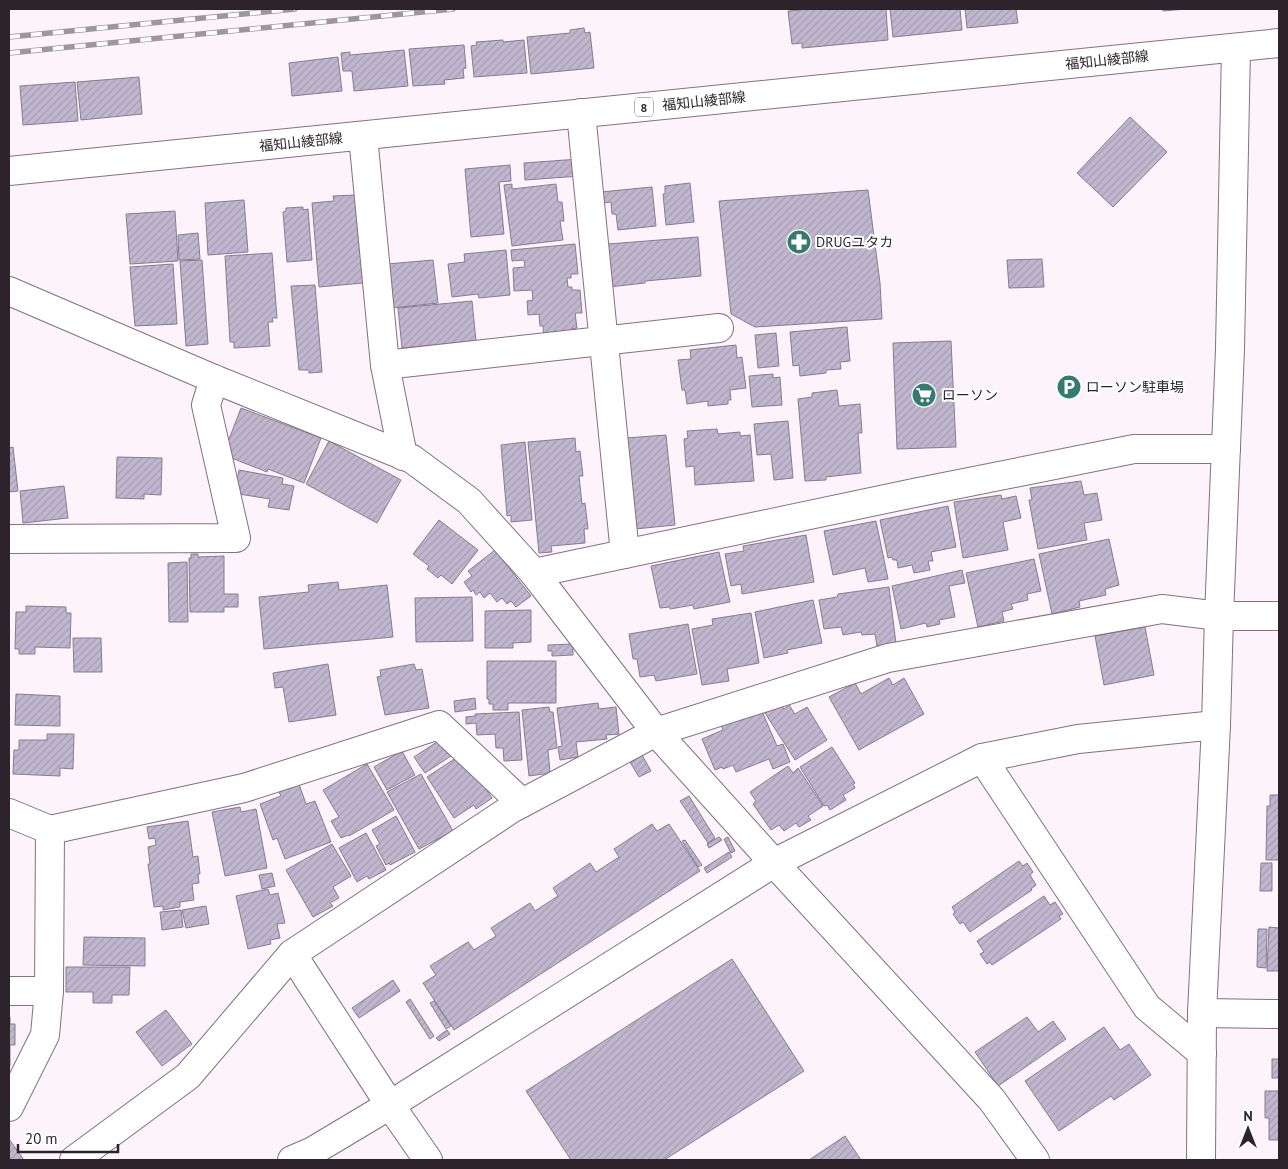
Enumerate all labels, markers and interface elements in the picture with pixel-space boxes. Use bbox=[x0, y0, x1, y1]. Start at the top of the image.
street label: 福知山綾部線 bbox=[1064, 47, 1150, 73]
street label: 福知山綾部線 bbox=[661, 88, 747, 114]
road number: 8 bbox=[635, 98, 653, 116]
street label: 福知山綾部線 bbox=[258, 129, 344, 155]
pharmacy icon: DRUGユタカ bbox=[786, 229, 812, 255]
place label: DRUGユタカ bbox=[816, 233, 893, 251]
parking icon: ローソン駐車場 bbox=[1056, 374, 1082, 400]
place label: ローソン駐車場 bbox=[1086, 378, 1184, 396]
supermarket icon: ローソン bbox=[911, 382, 937, 408]
place label: ローソン bbox=[942, 386, 998, 404]
north arrow bbox=[1223, 1104, 1273, 1154]
text: N bbox=[1243, 1107, 1253, 1125]
scale bar bbox=[18, 1122, 118, 1154]
text: 20 m bbox=[25, 1129, 58, 1148]

